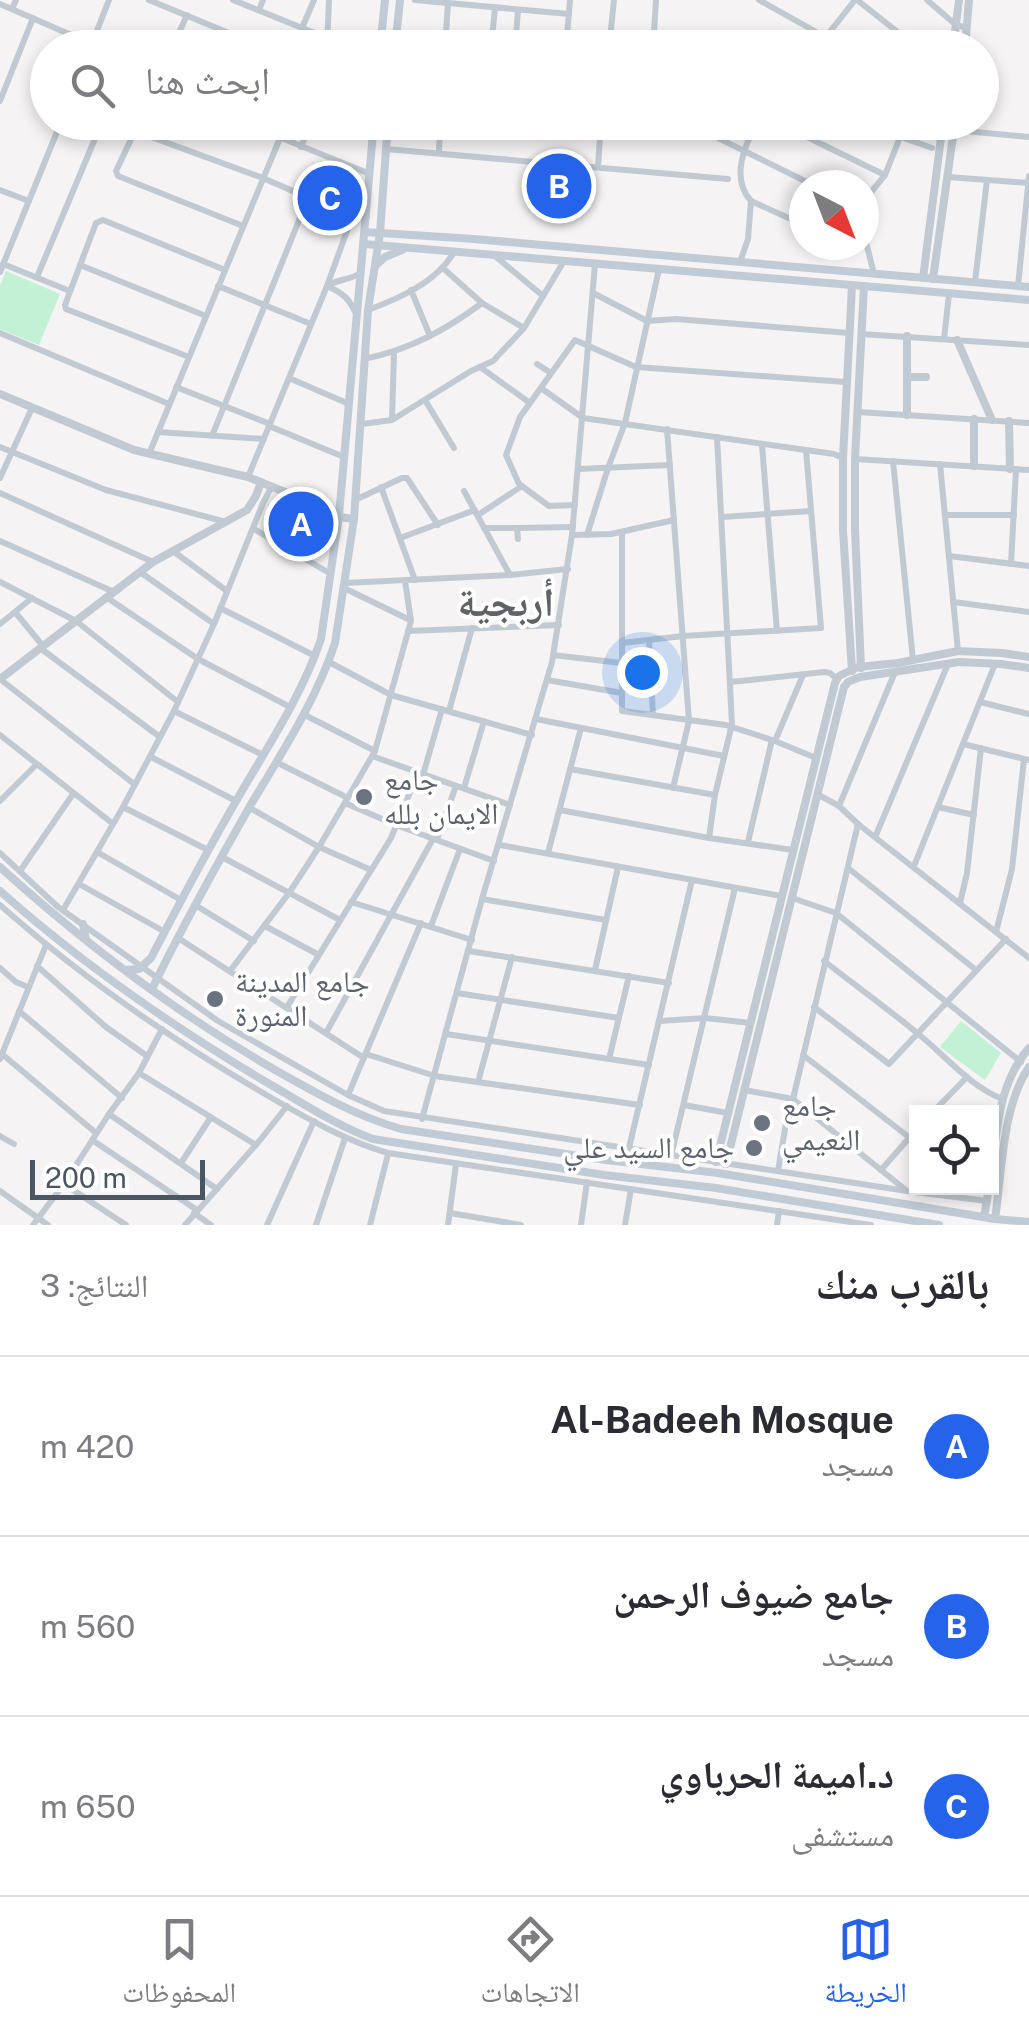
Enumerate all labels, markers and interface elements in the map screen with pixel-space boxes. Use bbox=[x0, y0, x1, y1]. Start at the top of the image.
search box bbox=[30, 30, 999, 140]
icon: search bbox=[65, 58, 120, 113]
text: ابحث هنا bbox=[145, 58, 270, 103]
pin: B bbox=[526, 148, 592, 224]
pin: C bbox=[298, 160, 362, 236]
north arrow bbox=[789, 170, 879, 260]
pin: A bbox=[268, 486, 334, 562]
district label: أربجية bbox=[458, 578, 554, 626]
your location bbox=[617, 647, 668, 698]
place label: جامع الايمان بلله bbox=[384, 761, 498, 832]
marker: جامع الايمان بلله bbox=[353, 786, 375, 808]
place label: جامع المدينة المنورة bbox=[235, 963, 370, 1033]
marker: جامع المدينة المنورة bbox=[204, 988, 226, 1010]
place label: جامع النعيمي bbox=[782, 1087, 860, 1164]
map controls bbox=[909, 1105, 999, 1195]
button: locate bbox=[909, 1105, 999, 1195]
marker: جامع النعيمي bbox=[751, 1112, 773, 1134]
place label: جامع السيد علي bbox=[563, 1129, 734, 1172]
marker: جامع السيد علي bbox=[743, 1137, 765, 1159]
scale bar bbox=[30, 1155, 205, 1200]
text: 200 m bbox=[45, 1161, 127, 1194]
text: بالقرب منك bbox=[816, 1259, 989, 1308]
text: النتائج: 3 bbox=[40, 1267, 148, 1304]
text: Al-Badeeh Mosque bbox=[550, 1397, 894, 1442]
text: 420 m bbox=[40, 1428, 134, 1465]
text: A bbox=[945, 1428, 968, 1465]
text: مسجد bbox=[822, 1446, 894, 1483]
text: جامع ضيوف الرحمن bbox=[613, 1572, 894, 1617]
text: 560 m bbox=[40, 1608, 135, 1645]
text: B bbox=[946, 1608, 967, 1645]
text: مسجد bbox=[822, 1636, 894, 1673]
text: د.اميمة الحرباوي bbox=[659, 1752, 894, 1797]
text: 650 m bbox=[40, 1788, 135, 1825]
text: C bbox=[945, 1788, 968, 1825]
text: مستشفى bbox=[791, 1816, 894, 1853]
tab: المحفوظات bbox=[122, 1912, 236, 2020]
tab: الاتجاهات bbox=[481, 1912, 580, 2020]
tab: الخريطة bbox=[824, 1912, 907, 2020]

